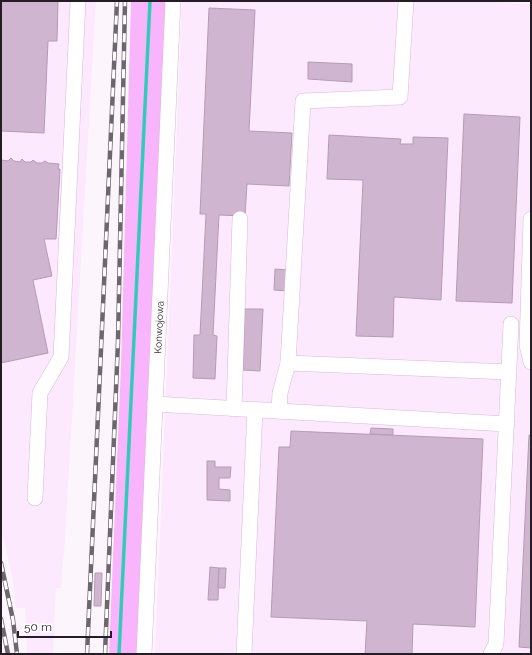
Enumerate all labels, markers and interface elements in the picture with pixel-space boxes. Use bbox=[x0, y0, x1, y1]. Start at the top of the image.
street label: Konwojowa bbox=[152, 301, 165, 354]
scale bar bbox=[18, 613, 111, 639]
text: 50 m bbox=[24, 620, 52, 634]

